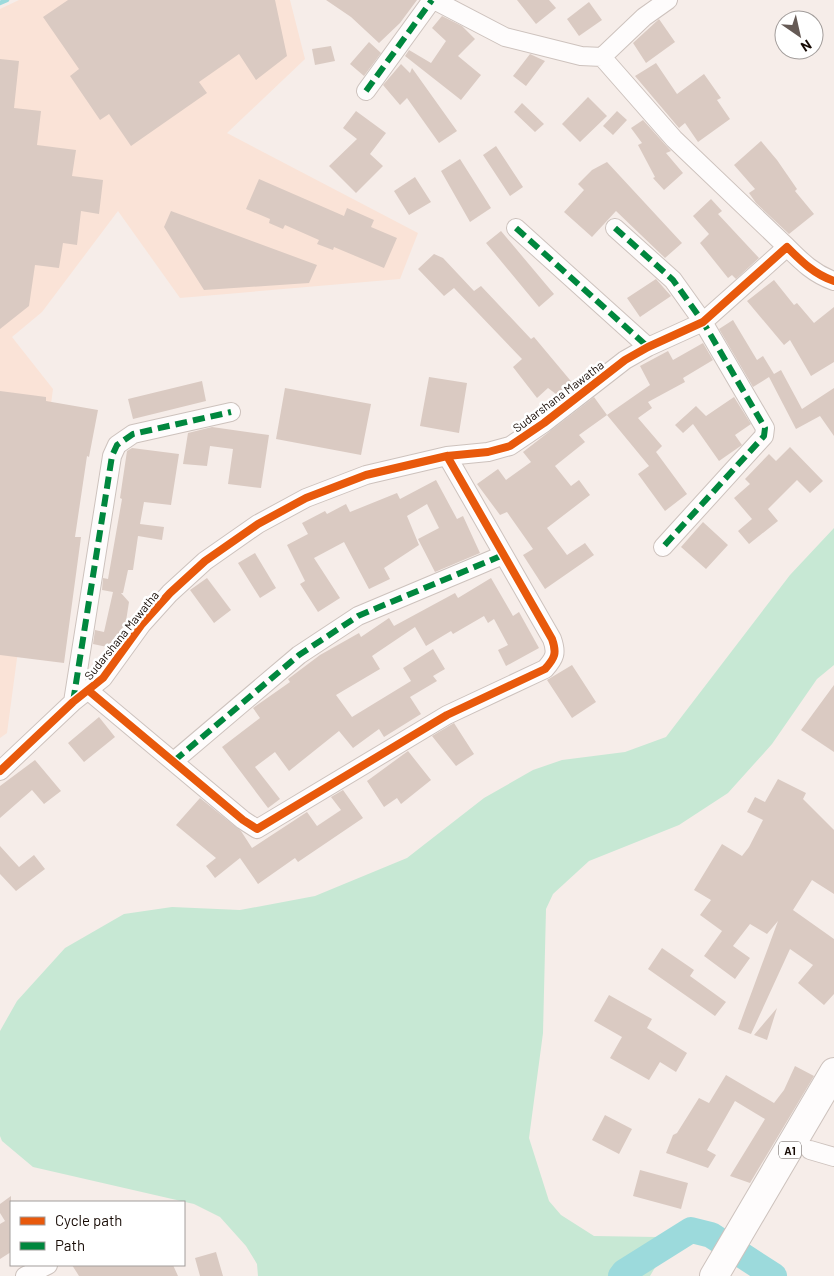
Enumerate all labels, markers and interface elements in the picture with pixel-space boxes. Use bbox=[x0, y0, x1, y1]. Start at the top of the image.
north arrow bbox=[774, 10, 824, 60]
text: N bbox=[798, 37, 815, 56]
street label: Sudarshana Mawatha bbox=[510, 357, 606, 435]
street label: Sudarshana Mawatha bbox=[81, 588, 161, 682]
road number: A1 bbox=[779, 1142, 801, 1158]
legend bbox=[10, 1201, 185, 1266]
text: Cycle path bbox=[55, 1211, 122, 1229]
text: Path bbox=[55, 1236, 85, 1254]

